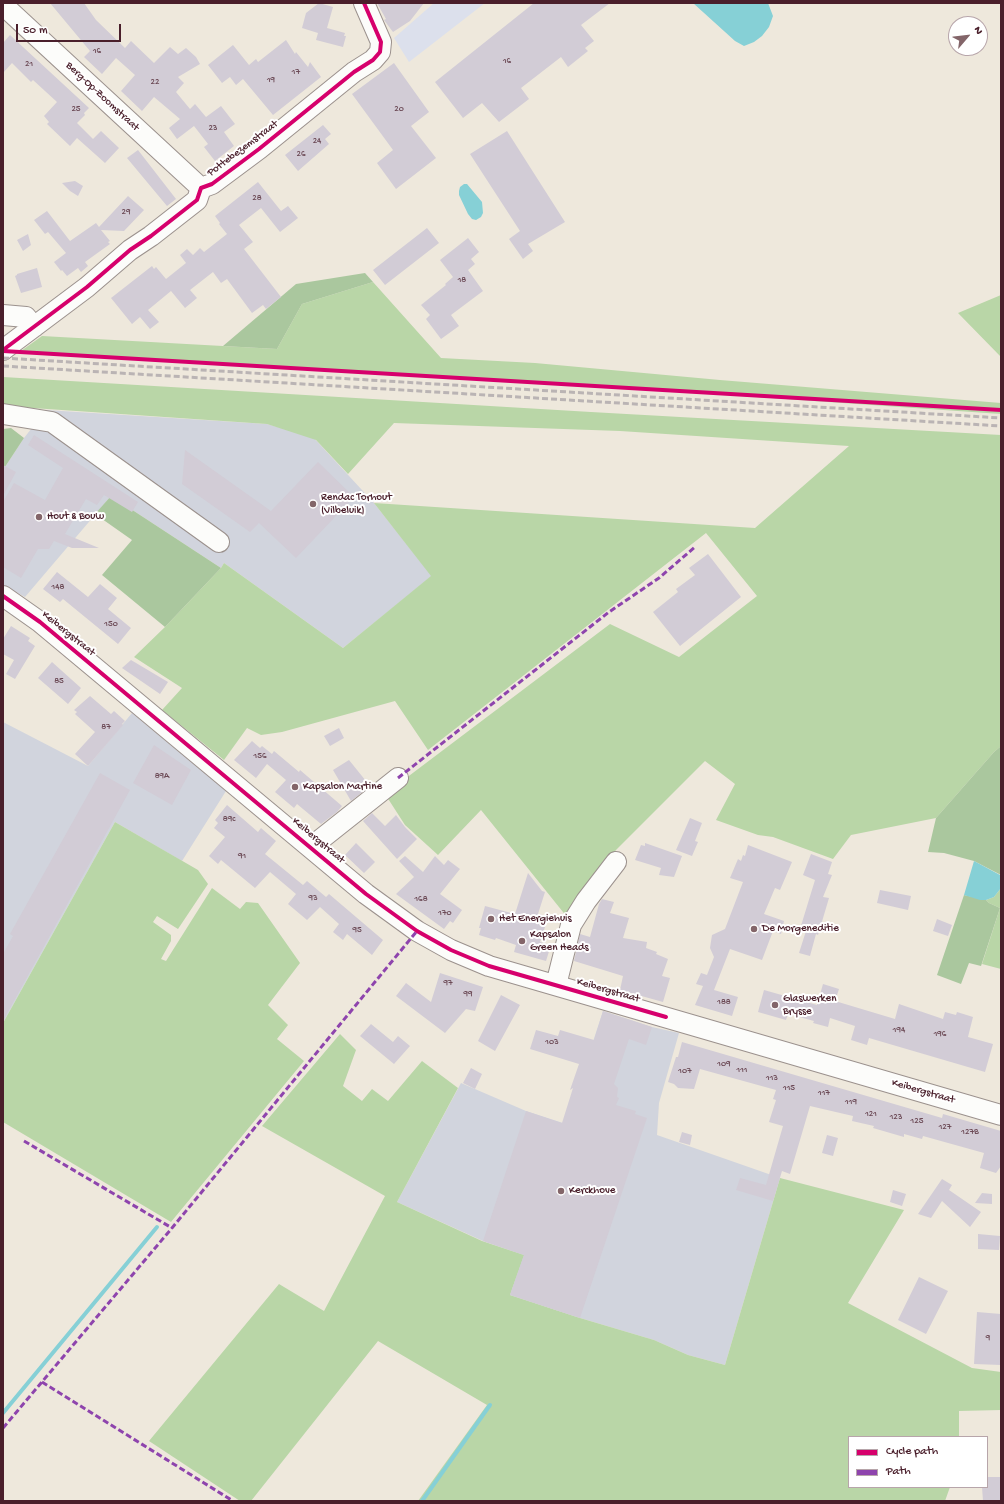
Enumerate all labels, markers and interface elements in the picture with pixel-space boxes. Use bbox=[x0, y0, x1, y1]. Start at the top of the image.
scale bar bbox=[18, 16, 123, 42]
north arrow bbox=[948, 16, 988, 56]
text: 50 m bbox=[23, 24, 48, 38]
text: N bbox=[971, 25, 985, 37]
house number: 16 bbox=[93, 47, 101, 57]
house number: 16 bbox=[503, 57, 511, 67]
street label: Berg-Op-Zoomstraat bbox=[62, 59, 142, 135]
house number: 21 bbox=[25, 60, 33, 70]
house number: 17 bbox=[292, 68, 300, 78]
house number: 19 bbox=[267, 76, 275, 86]
house number: 22 bbox=[151, 78, 159, 88]
house number: 25 bbox=[71, 105, 81, 115]
house number: 20 bbox=[394, 105, 404, 115]
street label: Pottebezemstraat bbox=[205, 118, 281, 180]
house number: 23 bbox=[208, 124, 218, 134]
house number: 24 bbox=[313, 137, 321, 147]
house number: 26 bbox=[297, 150, 305, 160]
house number: 28 bbox=[252, 194, 262, 204]
house number: 29 bbox=[122, 208, 130, 218]
house number: 18 bbox=[458, 276, 466, 286]
place label: Rendac Torhout (Vilbeluik) bbox=[321, 491, 392, 517]
marker: Rendac Torhout (Vilbeluik) bbox=[308, 499, 318, 509]
place label: Hout & Bouw bbox=[47, 510, 104, 524]
marker: Hout & Bouw bbox=[34, 512, 44, 522]
house number: 148 bbox=[52, 583, 64, 593]
street label: Keibergstraat bbox=[39, 608, 97, 660]
house number: 150 bbox=[104, 620, 118, 630]
house number: 85 bbox=[54, 677, 64, 687]
house number: 87 bbox=[101, 723, 111, 733]
house number: 156 bbox=[254, 752, 266, 762]
house number: 89A bbox=[155, 772, 169, 782]
place label: Kapsalon Martine bbox=[303, 780, 382, 794]
marker: Kapsalon Martine bbox=[290, 782, 300, 792]
house number: 89c bbox=[223, 815, 235, 825]
street label: Keibergstraat bbox=[289, 815, 347, 867]
house number: 91 bbox=[238, 852, 246, 862]
house number: 93 bbox=[308, 894, 318, 904]
house number: 168 bbox=[414, 895, 428, 905]
house number: 170 bbox=[438, 909, 452, 919]
place label: Het Energiehuis bbox=[499, 912, 572, 926]
marker: Het Energiehuis bbox=[486, 914, 496, 924]
place label: De Morgeneditie bbox=[762, 922, 839, 936]
marker: De Morgeneditie bbox=[749, 924, 759, 934]
house number: 95 bbox=[352, 926, 362, 936]
place label: Kapsalon Green Heads bbox=[530, 928, 589, 954]
marker: Kapsalon Green Heads bbox=[517, 936, 527, 946]
street label: Keibergstraat bbox=[575, 976, 641, 1006]
house number: 97 bbox=[443, 979, 453, 989]
house number: 99 bbox=[463, 990, 473, 1000]
place label: Glaswerken Brysse bbox=[783, 992, 836, 1018]
house number: 188 bbox=[717, 998, 731, 1008]
marker: Glaswerken Brysse bbox=[770, 1000, 780, 1010]
house number: 194 bbox=[893, 1026, 905, 1036]
house number: 196 bbox=[934, 1030, 946, 1040]
house number: 103 bbox=[545, 1038, 559, 1048]
house number: 109 bbox=[717, 1060, 731, 1070]
house number: 111 bbox=[737, 1066, 747, 1076]
house number: 107 bbox=[678, 1067, 692, 1077]
house number: 113 bbox=[766, 1074, 778, 1084]
street label: Keibergstraat bbox=[890, 1077, 956, 1107]
house number: 115 bbox=[783, 1084, 795, 1094]
house number: 117 bbox=[818, 1089, 830, 1099]
house number: 119 bbox=[845, 1098, 857, 1108]
house number: 121 bbox=[865, 1110, 877, 1120]
house number: 123 bbox=[890, 1113, 902, 1123]
house number: 125 bbox=[911, 1117, 923, 1127]
house number: 127 bbox=[939, 1123, 951, 1133]
house number: 127B bbox=[961, 1128, 979, 1138]
place label: Kerckhove bbox=[569, 1184, 615, 1198]
marker: Kerckhove bbox=[556, 1186, 566, 1196]
house number: 9 bbox=[986, 1334, 990, 1344]
legend bbox=[848, 1436, 988, 1488]
text: Cycle path bbox=[886, 1445, 938, 1459]
text: Path bbox=[886, 1465, 911, 1479]

